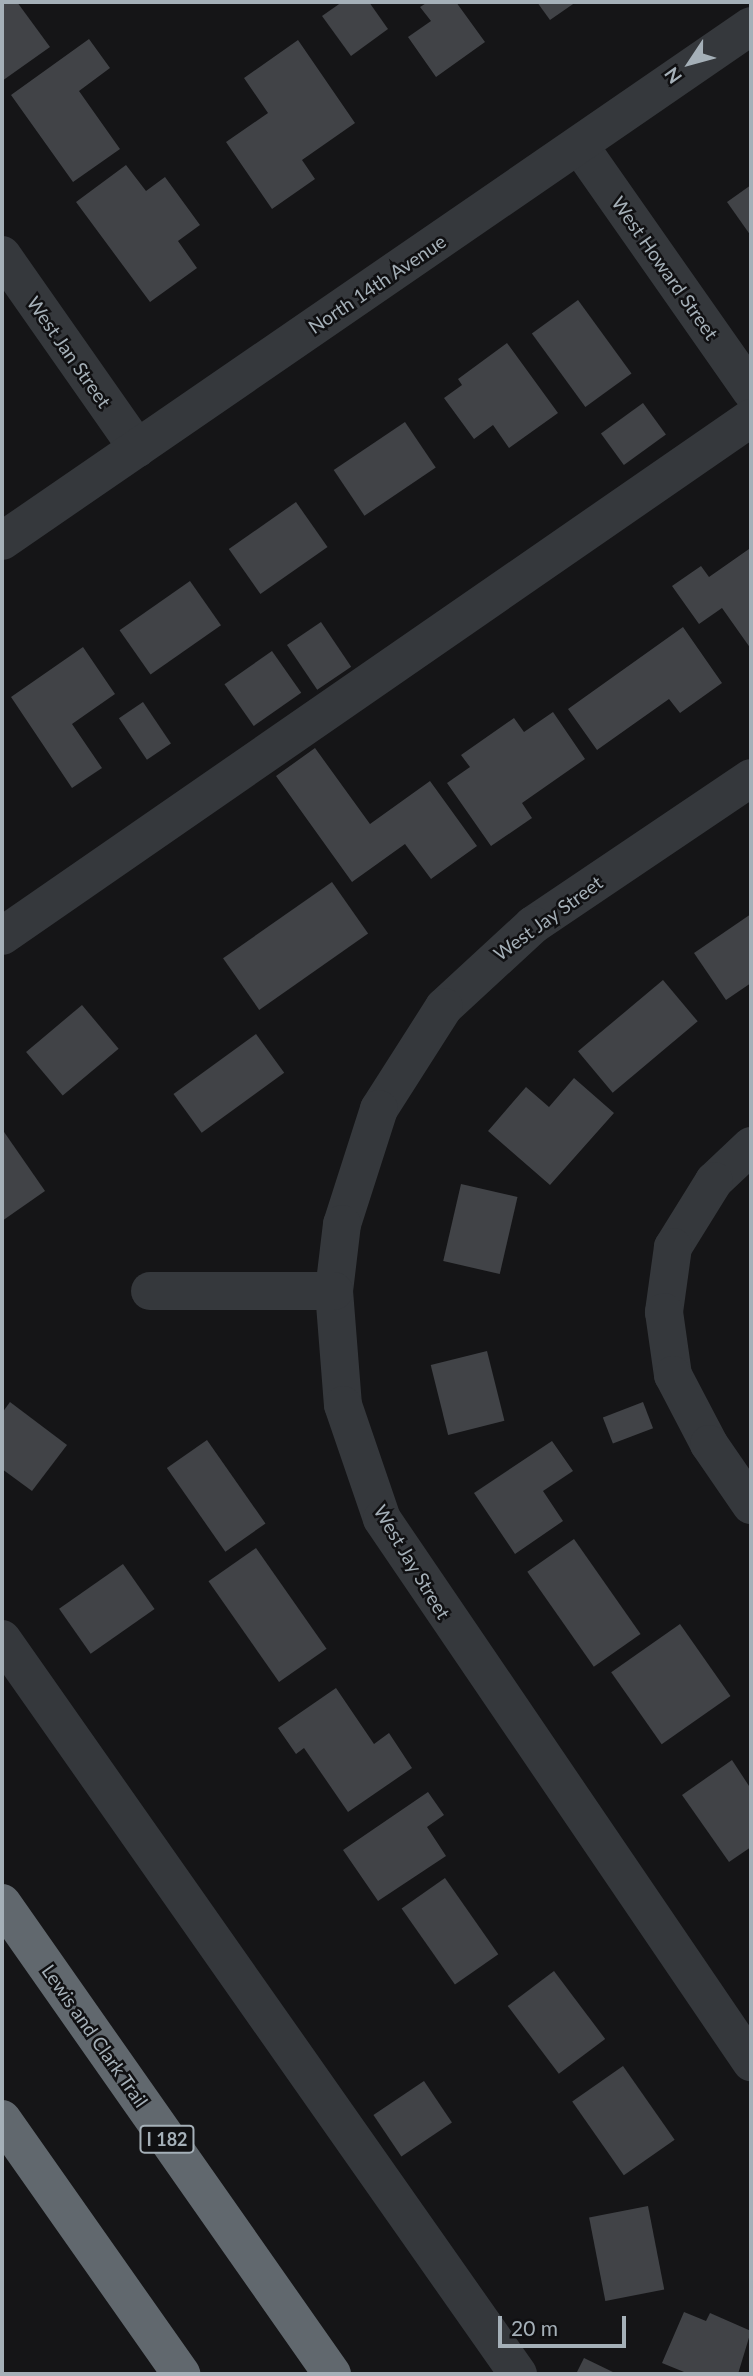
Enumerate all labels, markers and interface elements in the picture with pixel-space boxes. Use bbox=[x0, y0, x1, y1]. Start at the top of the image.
north arrow bbox=[655, 28, 725, 98]
text: N bbox=[659, 63, 686, 88]
street label: West Howard Street bbox=[607, 192, 723, 344]
street label: North 14th Avenue bbox=[304, 229, 450, 339]
street label: West Jan Street bbox=[22, 292, 116, 412]
street label: West Jay Street bbox=[489, 871, 607, 965]
street label: West Jay Street bbox=[369, 1500, 455, 1624]
street label: Lewis and Clark Trail bbox=[37, 1960, 153, 2112]
road number: I 182 bbox=[139, 2124, 195, 2154]
scale bar bbox=[501, 2302, 629, 2346]
text: 20 m bbox=[511, 2315, 558, 2340]

